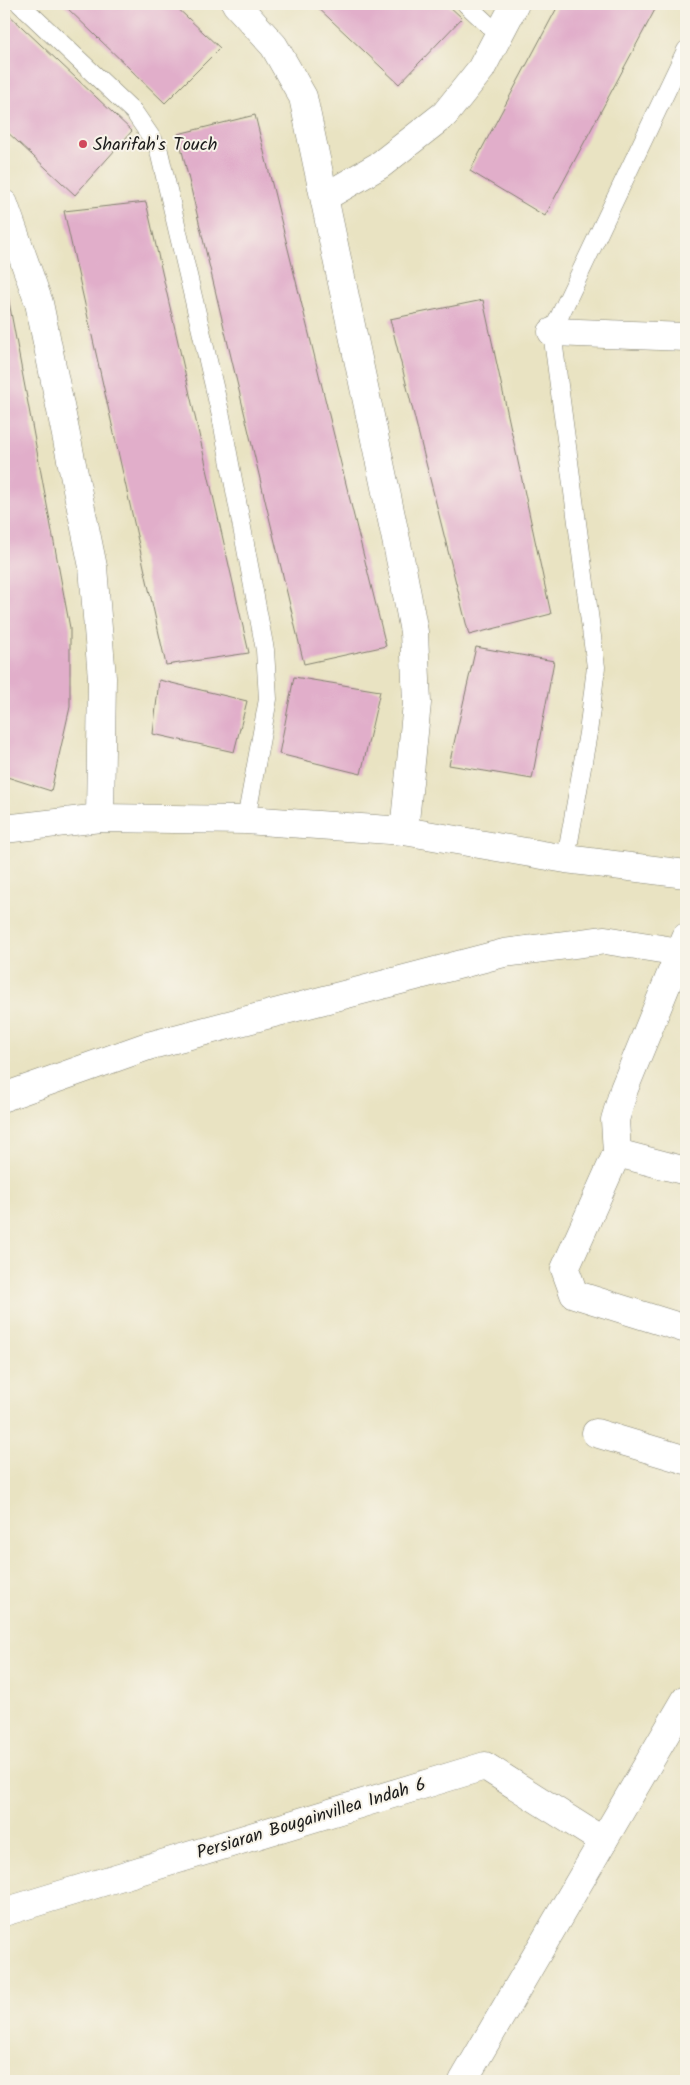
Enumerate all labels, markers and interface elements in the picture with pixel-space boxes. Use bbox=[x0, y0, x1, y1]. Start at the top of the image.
place label: Sharifah's Touch bbox=[93, 131, 217, 160]
marker: Sharifah's Touch bbox=[77, 138, 89, 150]
street label: Persiaran Bougainvillea Indah 6 bbox=[193, 1771, 430, 1868]

